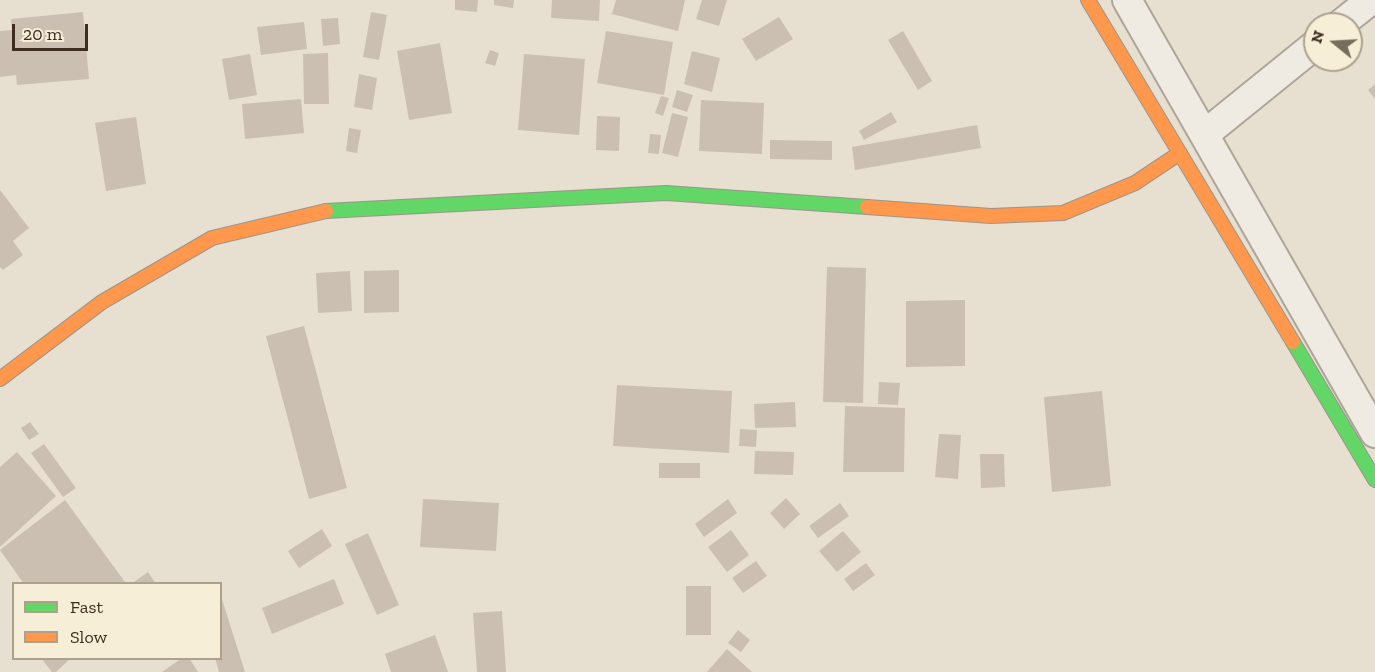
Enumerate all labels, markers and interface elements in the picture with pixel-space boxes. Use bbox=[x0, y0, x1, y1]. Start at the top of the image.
scale bar bbox=[15, 12, 92, 50]
north arrow bbox=[1303, 12, 1363, 72]
text: 20 m bbox=[23, 23, 62, 45]
text: N bbox=[1306, 28, 1328, 46]
legend bbox=[12, 582, 222, 660]
text: Fast bbox=[70, 596, 103, 618]
text: Slow bbox=[70, 626, 107, 648]

